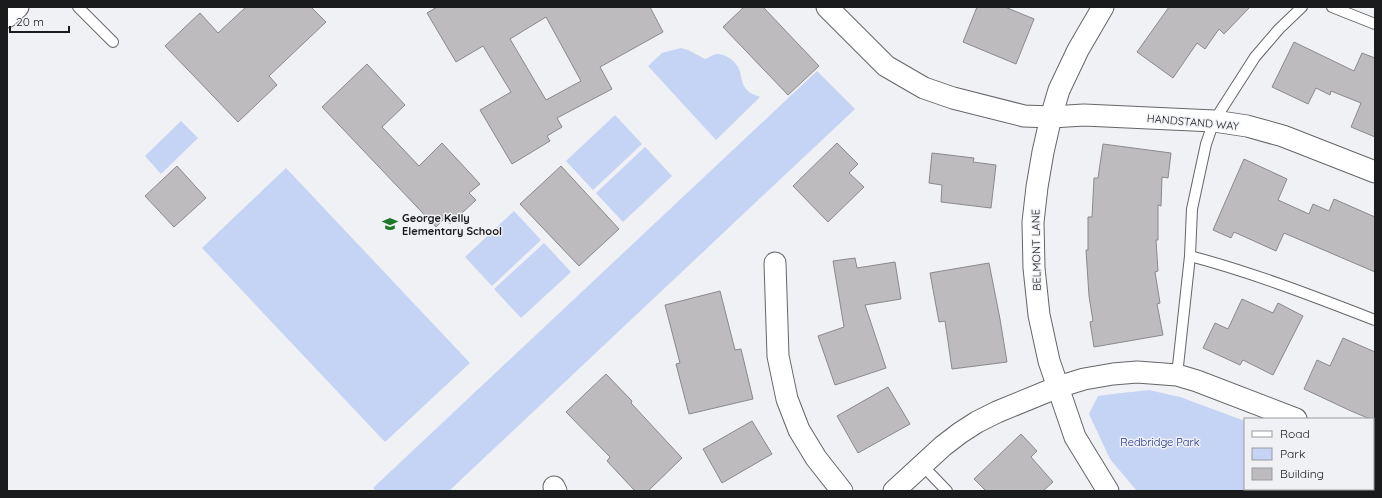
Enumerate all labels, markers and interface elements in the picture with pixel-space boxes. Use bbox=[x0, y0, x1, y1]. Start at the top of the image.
scale bar bbox=[10, 8, 69, 34]
text: 20 m bbox=[16, 14, 44, 29]
street label: HANDSTAND WAY bbox=[1146, 111, 1240, 133]
street label: BELMONT LANE bbox=[1028, 209, 1044, 291]
place label: George Kelly Elementary School bbox=[402, 211, 502, 238]
school or university icon: George Kelly Elementary School bbox=[381, 215, 399, 233]
legend bbox=[1244, 418, 1374, 490]
text: Road bbox=[1280, 426, 1310, 441]
park label: Redbridge Park bbox=[1120, 435, 1200, 449]
text: Park bbox=[1280, 446, 1305, 461]
text: Building bbox=[1280, 466, 1324, 481]

